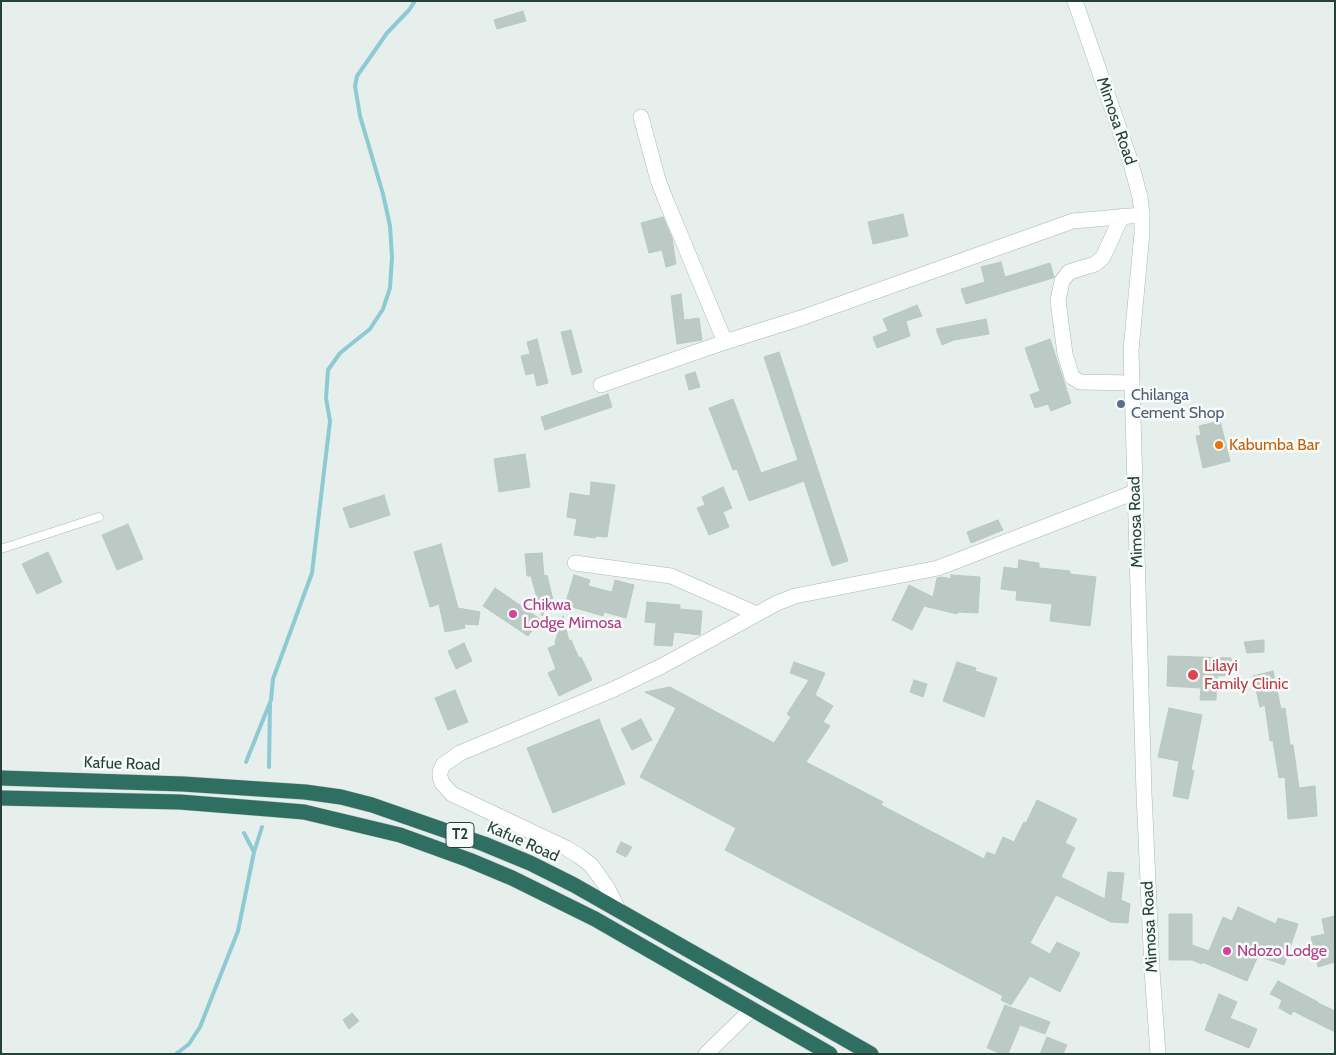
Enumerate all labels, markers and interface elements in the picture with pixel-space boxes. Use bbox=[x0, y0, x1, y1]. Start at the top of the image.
street label: Mimosa Road bbox=[1092, 75, 1140, 167]
place label: Chilanga Cement Shop bbox=[1131, 385, 1224, 423]
marker: Chilanga Cement Shop bbox=[1115, 398, 1127, 410]
place label: Kabumba Bar bbox=[1229, 435, 1319, 455]
marker: Kabumba Bar bbox=[1213, 439, 1225, 451]
street label: Mimosa Road bbox=[1125, 476, 1147, 568]
place label: Chikwa Lodge Mimosa bbox=[523, 595, 622, 633]
marker: Chikwa Lodge Mimosa bbox=[507, 608, 519, 620]
place label: Lilayi Family Clinic bbox=[1204, 656, 1289, 694]
marker: Lilayi Family Clinic bbox=[1186, 668, 1200, 682]
street label: Kafue Road bbox=[83, 753, 161, 775]
street label: Kafue Road bbox=[484, 818, 562, 866]
road number: T2 bbox=[446, 822, 474, 848]
street label: Mimosa Road bbox=[1138, 881, 1162, 973]
place label: Ndozo Lodge bbox=[1237, 941, 1327, 961]
marker: Ndozo Lodge bbox=[1221, 945, 1233, 957]

